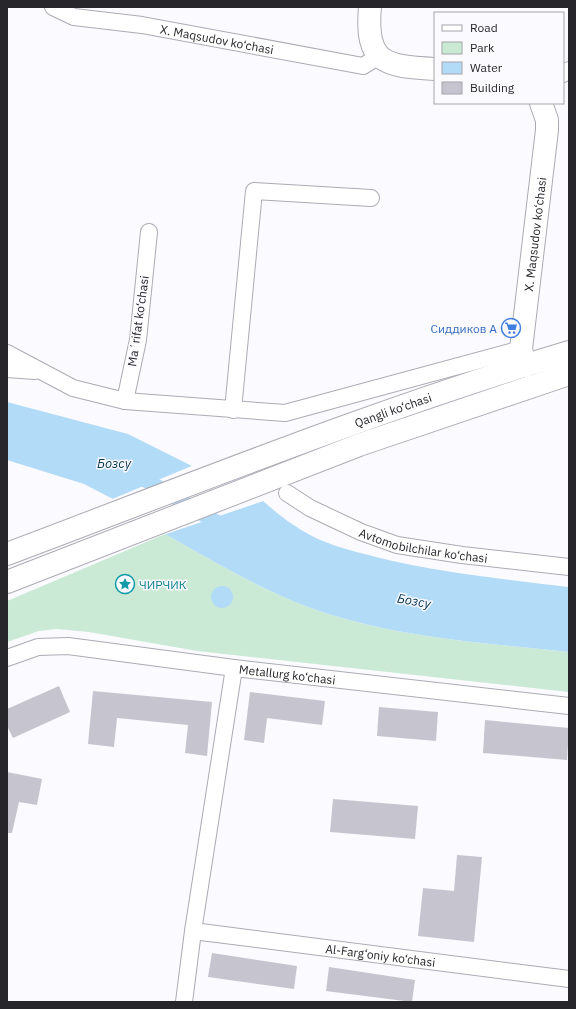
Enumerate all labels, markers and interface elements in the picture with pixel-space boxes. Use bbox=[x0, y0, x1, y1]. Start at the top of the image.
legend bbox=[434, 12, 564, 104]
text: Road bbox=[470, 20, 498, 35]
street label: X. Maqsudov ko‘chasi bbox=[159, 21, 275, 57]
text: Park bbox=[470, 40, 495, 55]
text: Water bbox=[470, 60, 503, 75]
text: Building bbox=[470, 80, 515, 95]
street label: X. Maqsudov ko‘chasi bbox=[520, 176, 549, 292]
street label: Maʼrifat ko‘chasi bbox=[124, 275, 152, 367]
supermarket icon: Сиддиков А bbox=[500, 317, 522, 339]
place label: Сиддиков А bbox=[431, 321, 497, 336]
street label: Qangli ko‘chasi bbox=[352, 389, 433, 430]
water label: Бозсу bbox=[97, 455, 132, 472]
street label: Avtomobilchilar ko‘chasi bbox=[357, 524, 488, 565]
place icon: ЧИРЧИК bbox=[114, 573, 136, 595]
place label: ЧИРЧИК bbox=[139, 577, 187, 592]
water label: Бозсу bbox=[396, 590, 433, 612]
street label: Metallurg ko‘chasi bbox=[238, 661, 336, 687]
street label: Al-Farg‘oniy ko‘chasi bbox=[325, 940, 436, 969]

